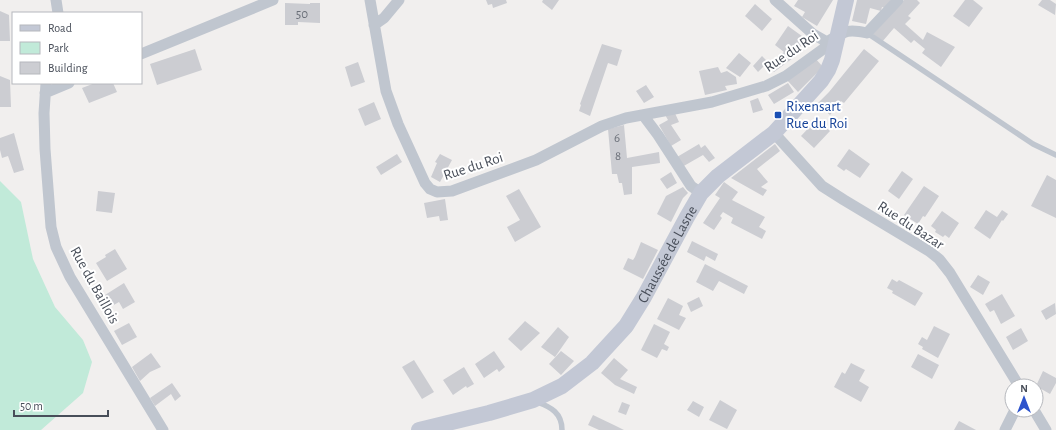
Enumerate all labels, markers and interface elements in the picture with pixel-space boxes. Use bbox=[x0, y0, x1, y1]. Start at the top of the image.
house number: 50 bbox=[296, 8, 308, 21]
legend bbox=[12, 12, 142, 84]
text: Road bbox=[48, 22, 72, 34]
street label: Rue du Roi bbox=[761, 28, 821, 75]
text: Park bbox=[48, 42, 69, 54]
text: Building bbox=[48, 62, 88, 74]
place label: Rixensart Rue du Roi bbox=[786, 99, 848, 131]
marker: Rixensart Rue du Roi bbox=[773, 110, 783, 120]
house number: 6 bbox=[614, 132, 620, 145]
street label: Rue du Roi bbox=[441, 150, 505, 183]
house number: 8 bbox=[615, 150, 621, 163]
street label: Rue du Bazar bbox=[875, 199, 947, 252]
street label: Chaussée de Lasne bbox=[635, 203, 700, 306]
street label: Rue du Baillois bbox=[67, 244, 122, 326]
north arrow bbox=[1004, 378, 1044, 418]
text: N bbox=[1020, 383, 1028, 394]
scale bar bbox=[14, 392, 108, 418]
text: 50 m bbox=[20, 400, 43, 412]

